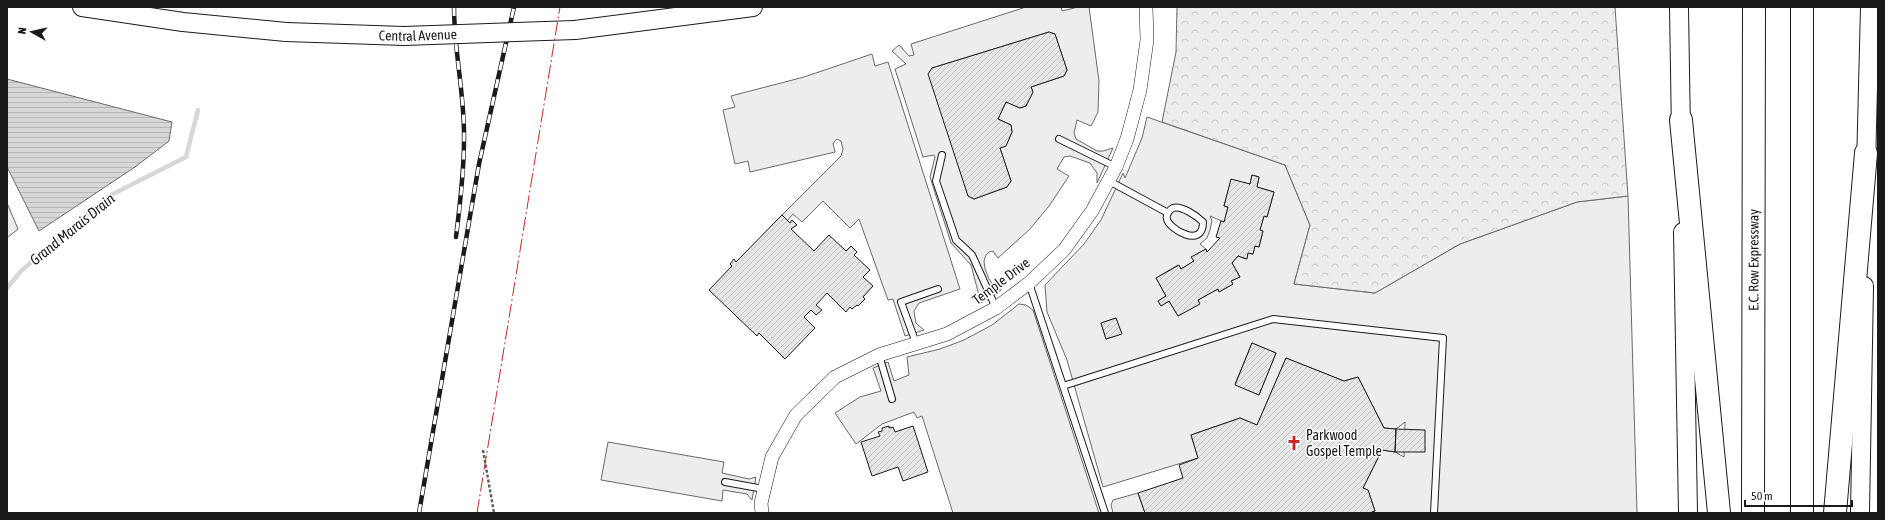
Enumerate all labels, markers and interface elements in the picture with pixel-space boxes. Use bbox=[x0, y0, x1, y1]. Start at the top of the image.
north arrow bbox=[12, 12, 52, 52]
street label: Central Avenue bbox=[379, 26, 457, 44]
text: N bbox=[16, 27, 28, 35]
water label: Grand Marais Drain bbox=[26, 190, 118, 268]
street label: E.C. Row Expressway bbox=[1745, 209, 1762, 311]
street label: Temple Drive bbox=[969, 254, 1033, 308]
place label: Parkwood Gospel Temple bbox=[1306, 427, 1382, 459]
church icon: Parkwood Gospel Temple bbox=[1285, 434, 1303, 452]
scale bar bbox=[1745, 482, 1852, 508]
text: 50 m bbox=[1751, 489, 1773, 503]

